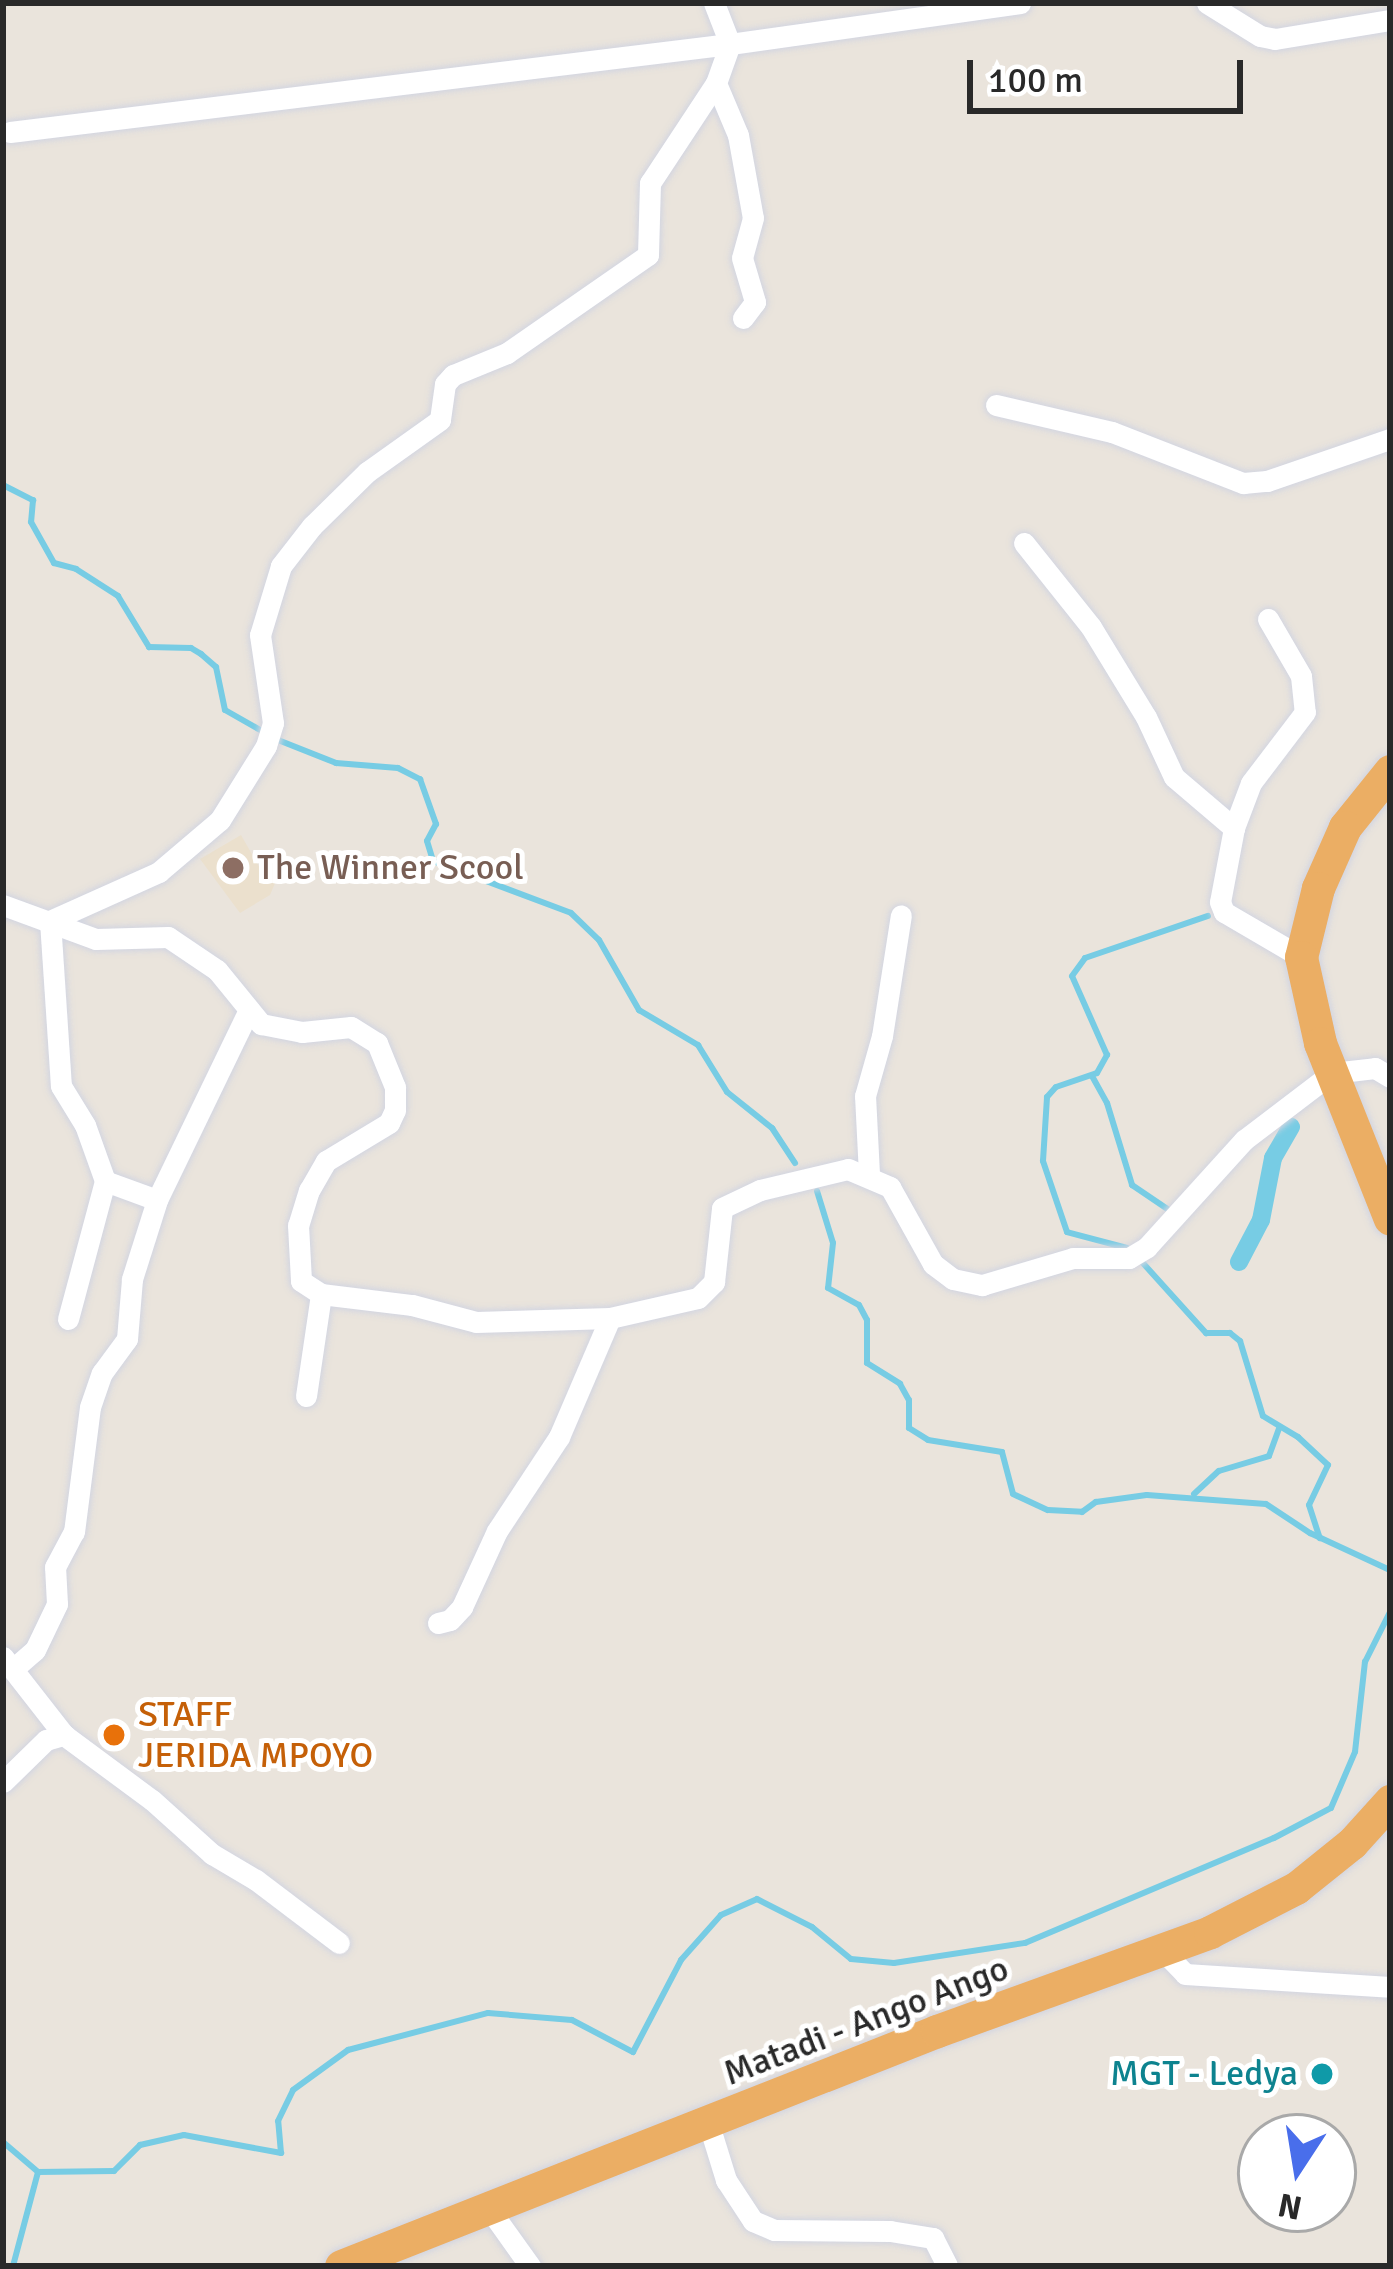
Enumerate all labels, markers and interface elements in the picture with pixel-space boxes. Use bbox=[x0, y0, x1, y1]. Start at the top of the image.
scale bar bbox=[973, 36, 1249, 110]
text: 100 m bbox=[988, 58, 1083, 103]
place label: The Winner Scool bbox=[257, 846, 524, 890]
marker: The Winner Scool bbox=[220, 855, 246, 881]
place label: STAFF JERIDA MPOYO bbox=[138, 1692, 373, 1777]
marker: STAFF JERIDA MPOYO bbox=[101, 1722, 127, 1748]
street label: Matadi - Ango Ango bbox=[718, 1947, 1014, 2095]
place label: MGT - Ledya bbox=[1110, 2052, 1298, 2096]
marker: MGT - Ledya bbox=[1309, 2061, 1335, 2087]
north arrow bbox=[1237, 2113, 1357, 2233]
text: N bbox=[1275, 2183, 1306, 2228]

